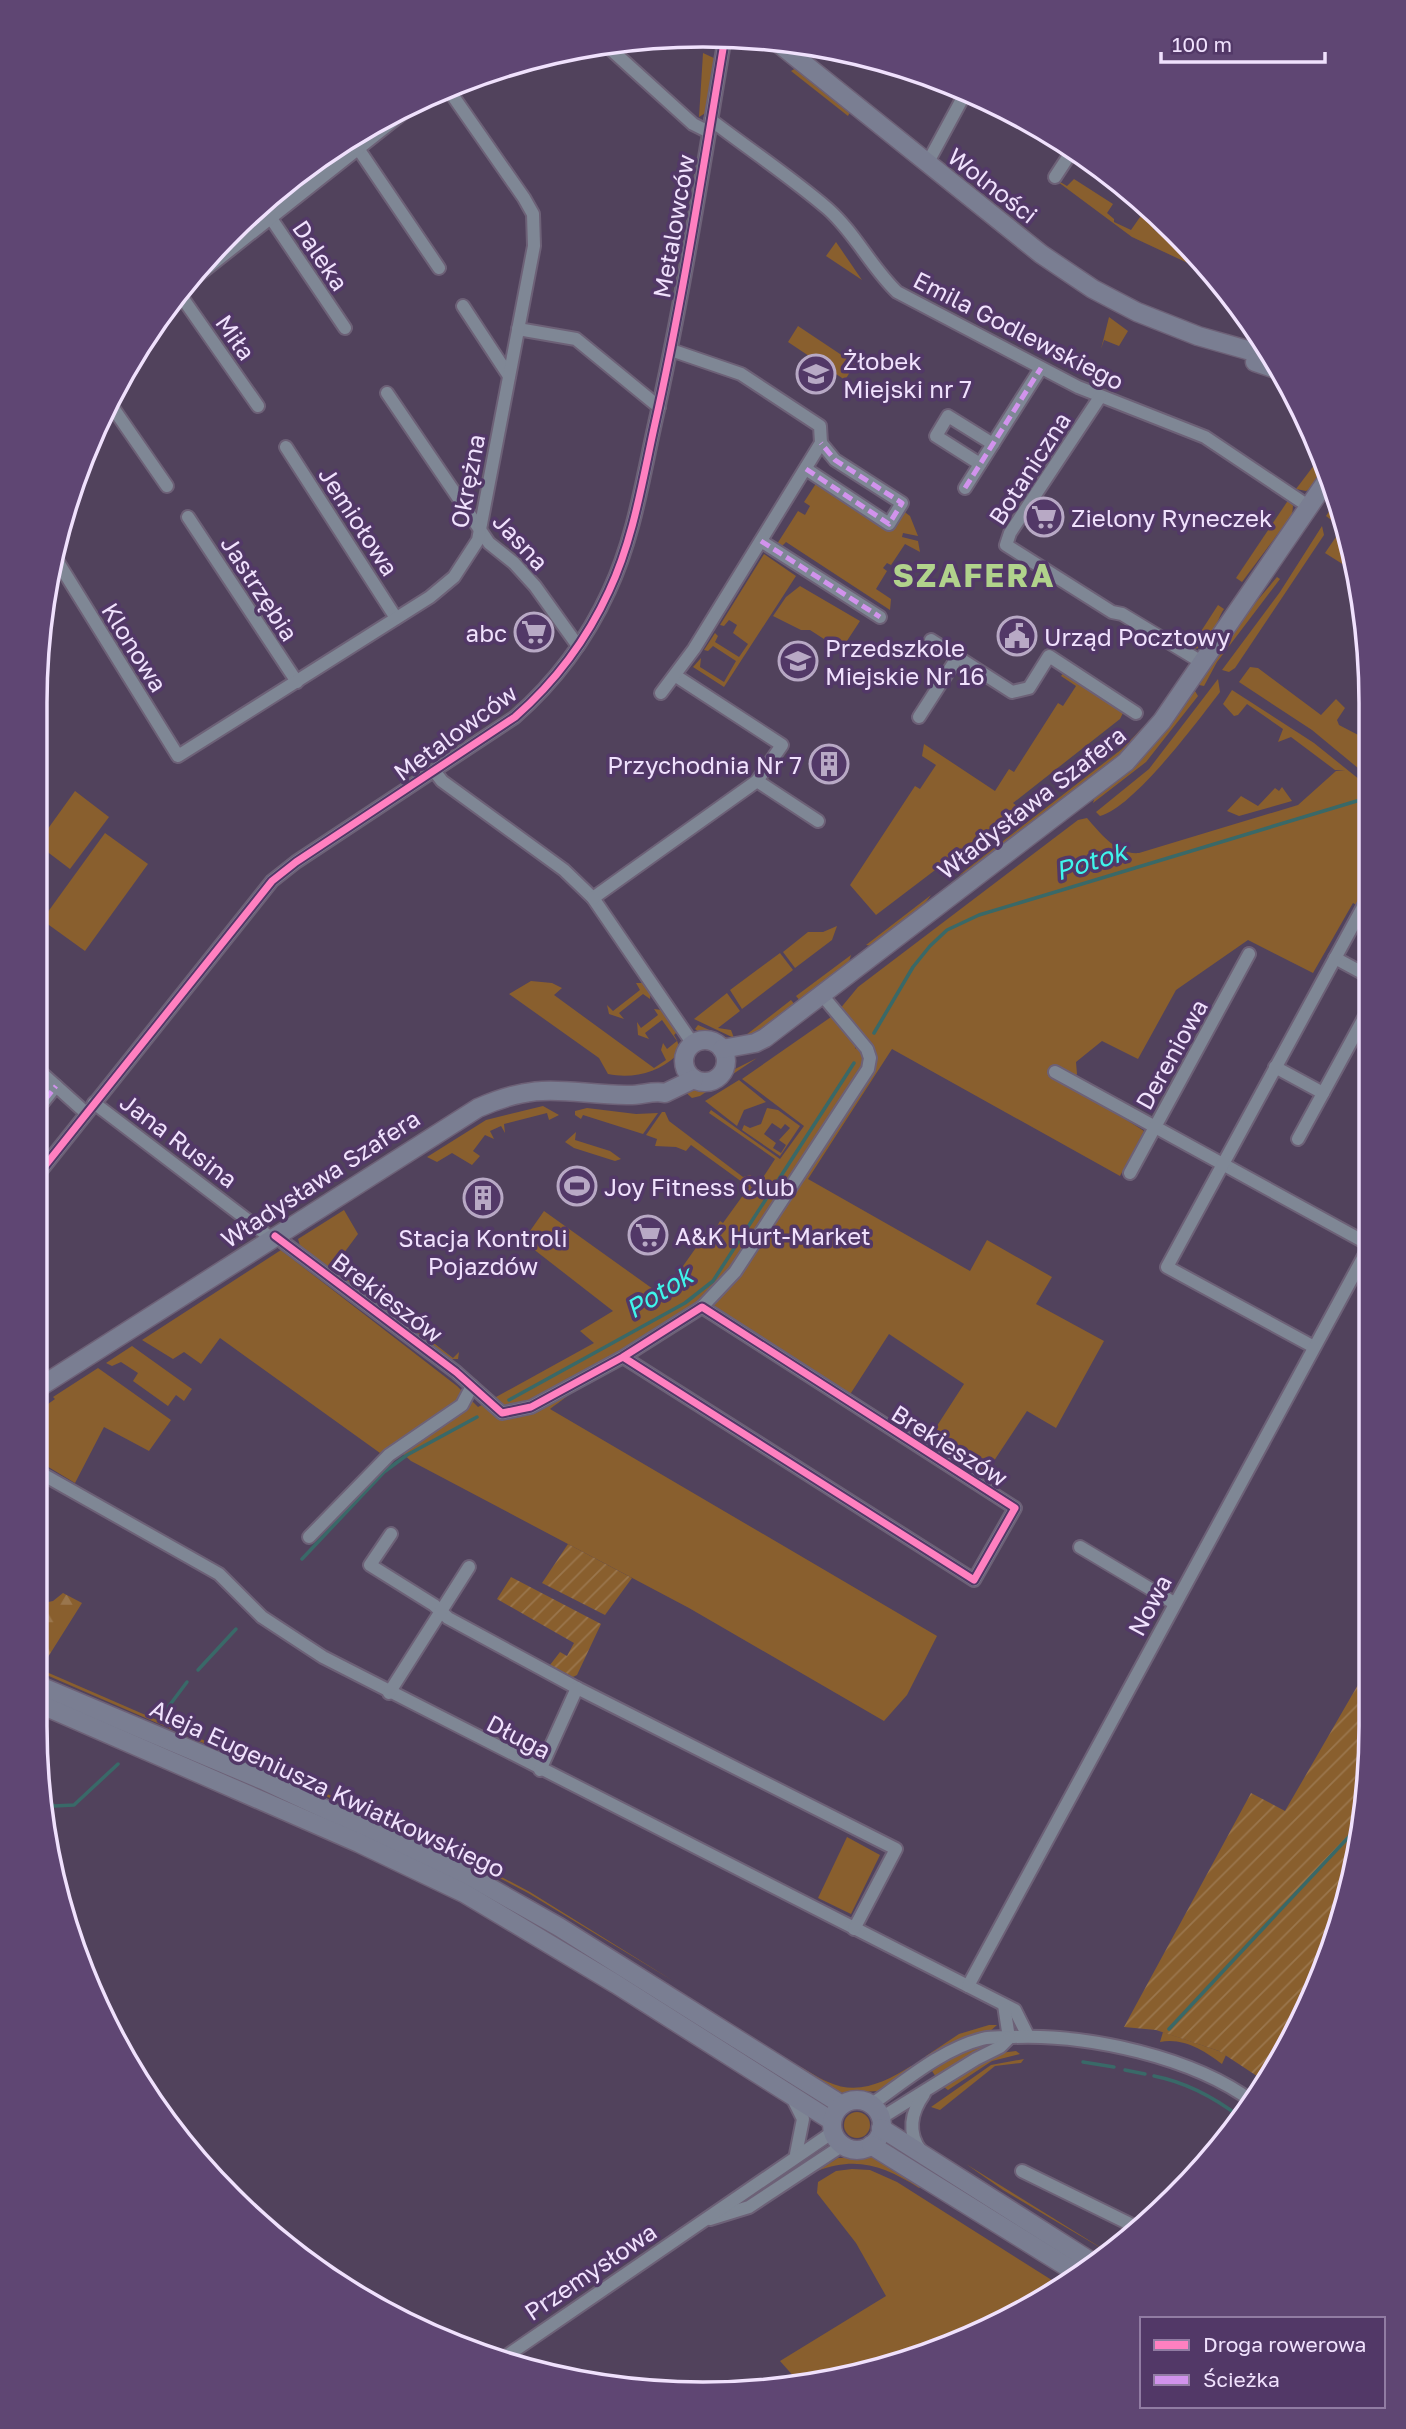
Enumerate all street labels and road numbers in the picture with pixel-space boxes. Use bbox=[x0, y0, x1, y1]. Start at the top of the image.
street label: Wolności bbox=[942, 141, 1044, 229]
street label: Metalowców bbox=[646, 152, 700, 300]
street label: Daleka bbox=[287, 214, 355, 296]
street label: Emila Godlewskiego bbox=[909, 264, 1129, 396]
street label: Miła bbox=[210, 309, 262, 365]
street label: Botaniczna bbox=[982, 406, 1076, 530]
street label: Okrężna bbox=[444, 432, 490, 530]
street label: Jemiołowa bbox=[313, 461, 405, 581]
street label: Jasna bbox=[487, 506, 555, 576]
street label: Jastrzębia bbox=[215, 530, 305, 646]
street label: Klonowa bbox=[96, 597, 174, 697]
street label: Metalowców bbox=[388, 678, 522, 786]
street label: Władysława Szafera bbox=[931, 719, 1131, 885]
street label: Dereniowa bbox=[1129, 994, 1213, 1114]
street label: Jana Rusina bbox=[115, 1087, 243, 1193]
street label: Władysława Szafera bbox=[215, 1103, 425, 1253]
street label: Brekieszów bbox=[327, 1246, 449, 1348]
street label: Brekieszów bbox=[887, 1398, 1013, 1492]
street label: Nowa bbox=[1121, 1570, 1177, 1640]
street label: Aleja Eugeniusza Kwiatkowskiego bbox=[146, 1693, 510, 1883]
street label: Długa bbox=[482, 1708, 556, 1764]
street label: Przemysłowa bbox=[518, 2216, 662, 2326]

